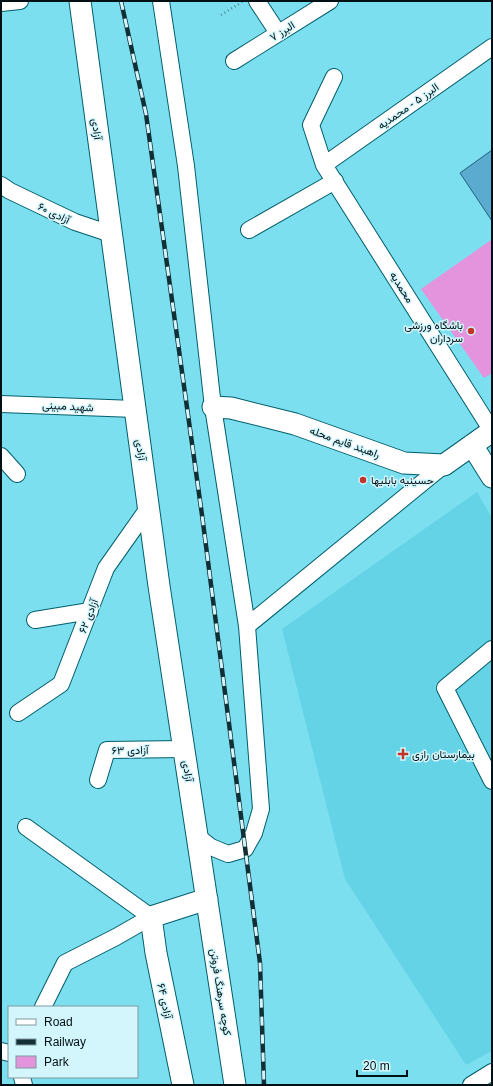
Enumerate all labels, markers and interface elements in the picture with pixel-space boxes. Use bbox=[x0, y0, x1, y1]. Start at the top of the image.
street label: البرز ۷ bbox=[267, 19, 297, 44]
street label: البرز ۵ - محمدیه bbox=[375, 81, 441, 132]
street label: آزادی bbox=[89, 118, 104, 142]
street label: آزادی ۶۰ bbox=[36, 200, 73, 227]
street label: محمدیه bbox=[387, 269, 416, 306]
place label: باشگاه ورزشی سرداران bbox=[404, 319, 463, 345]
marker: باشگاه ورزشی سرداران bbox=[466, 326, 476, 336]
street label: شهید مبینی bbox=[42, 399, 94, 414]
street label: راهبند قایم محله bbox=[308, 424, 382, 462]
street label: آزادی bbox=[133, 439, 149, 463]
place label: حسینیه بابلیها bbox=[371, 474, 434, 487]
marker: حسینیه بابلیها bbox=[358, 475, 368, 485]
street label: آزادی ۶۲ bbox=[76, 596, 101, 635]
street label: آزادی ۶۳ bbox=[111, 744, 150, 757]
marker: بیمارستان رازی bbox=[397, 748, 409, 760]
place label: بیمارستان رازی bbox=[412, 748, 475, 761]
street label: آزادی bbox=[180, 760, 196, 784]
street label: کوچه سرهنگ فروتن bbox=[206, 948, 234, 1037]
street label: آزادی ۶۴ bbox=[154, 982, 175, 1021]
legend bbox=[8, 1006, 138, 1078]
text: Road bbox=[44, 1015, 73, 1029]
text: Railway bbox=[44, 1035, 86, 1049]
scale bar bbox=[357, 1052, 407, 1078]
text: Park bbox=[44, 1055, 70, 1069]
text: 20 m bbox=[363, 1059, 390, 1073]

